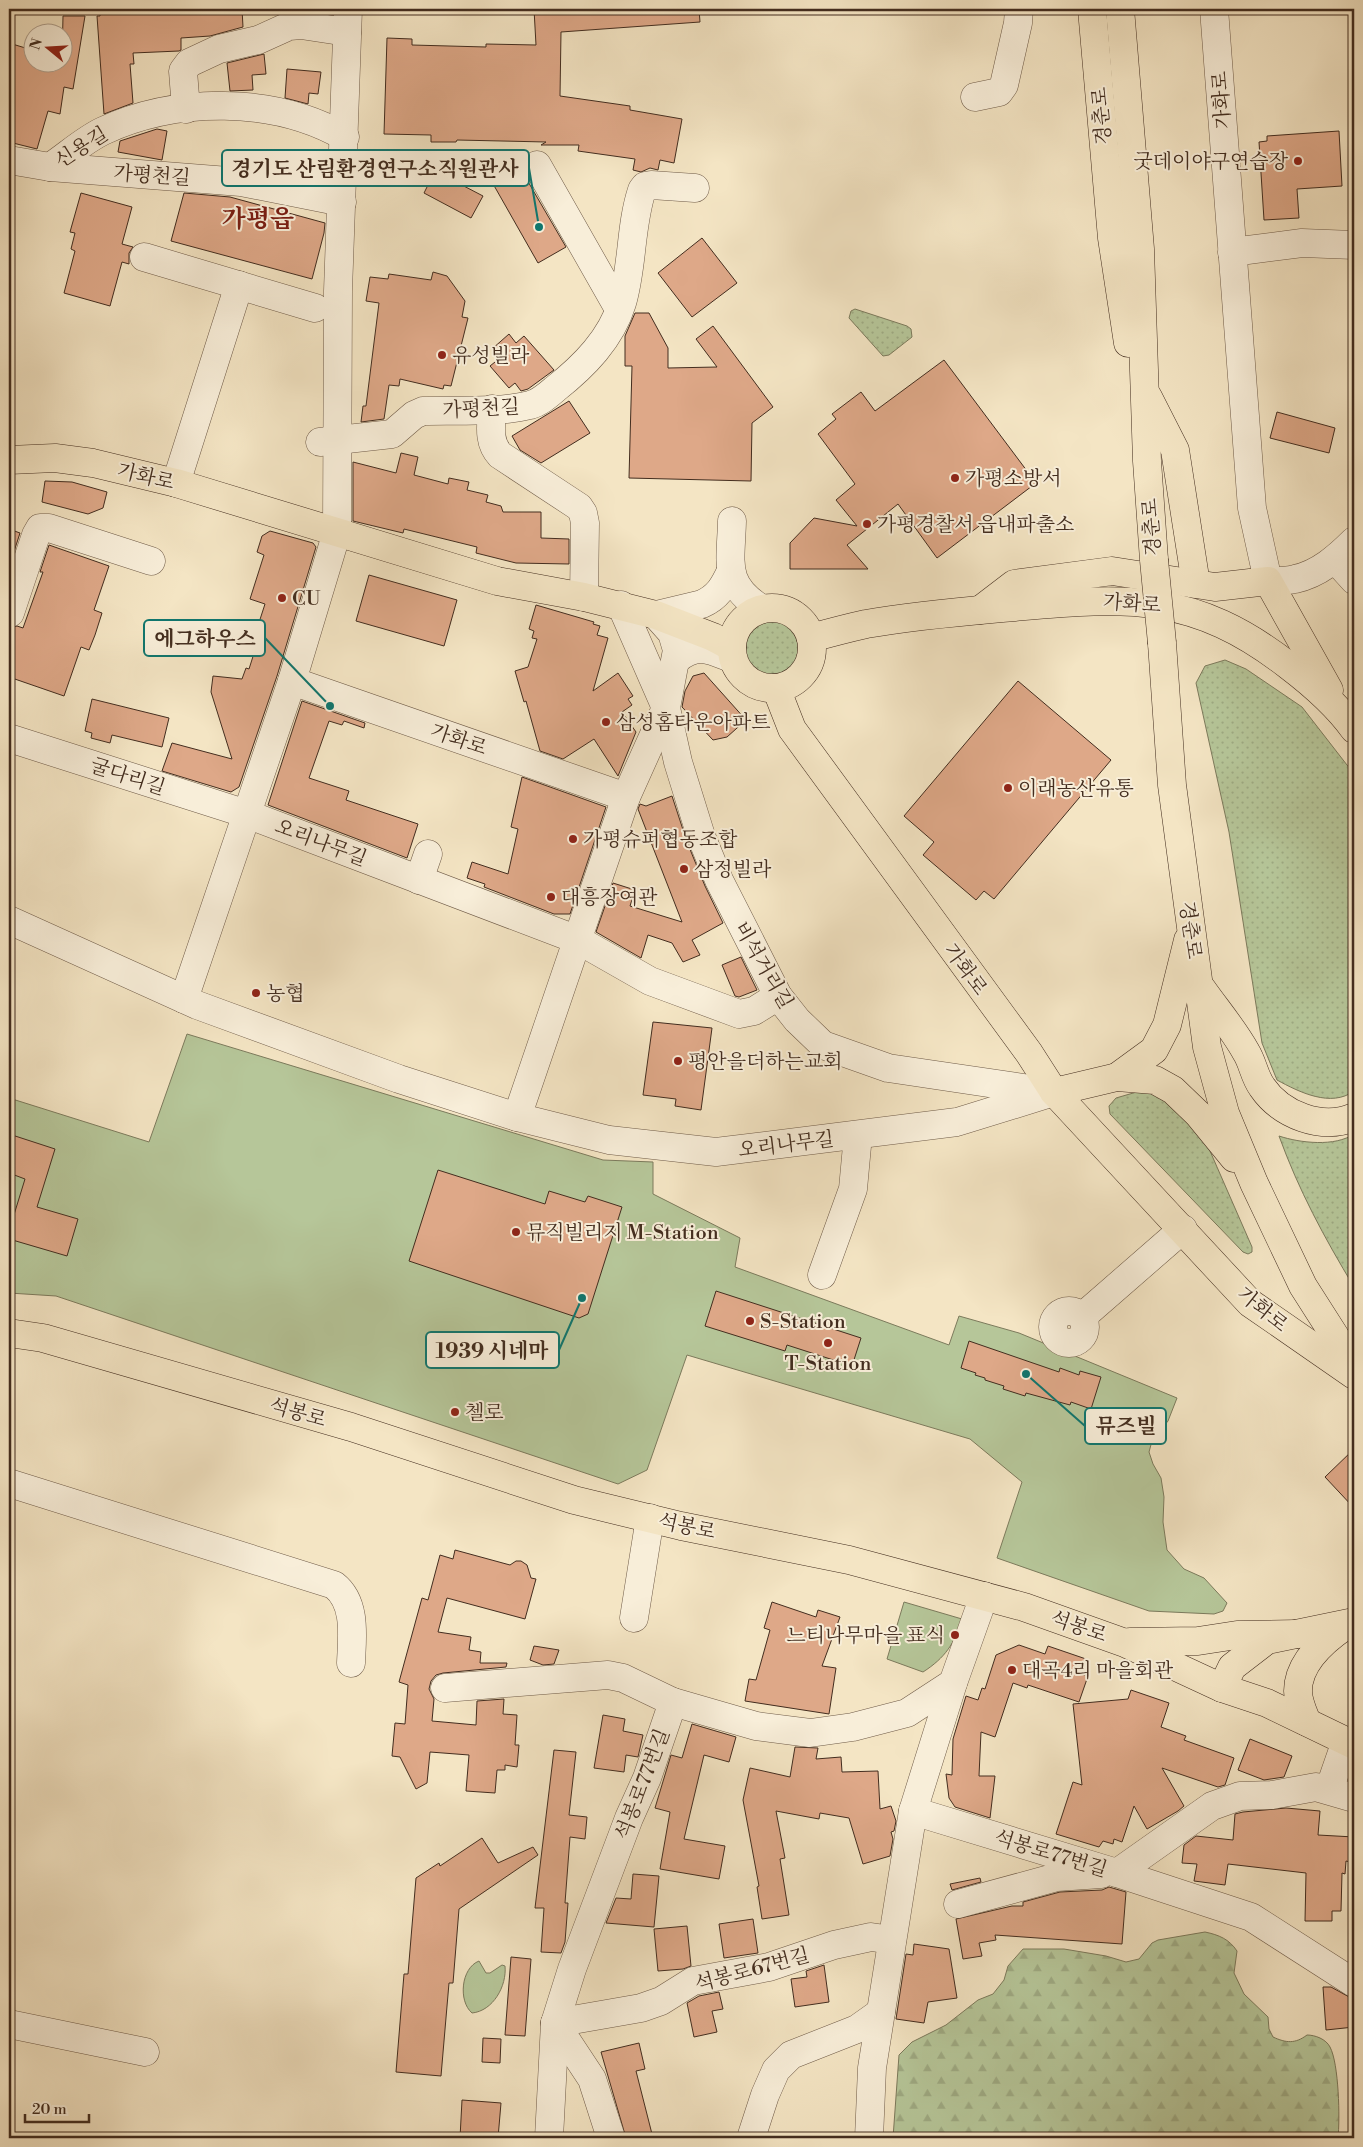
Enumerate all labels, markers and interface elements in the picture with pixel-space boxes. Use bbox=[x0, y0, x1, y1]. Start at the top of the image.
north arrow bbox=[22, 22, 72, 72]
text: N bbox=[26, 36, 47, 52]
street label: 가화로 bbox=[1208, 70, 1237, 130]
street label: 경춘로 bbox=[1088, 86, 1117, 146]
street label: 신용길 bbox=[51, 122, 113, 174]
callout: 경기도 산림환경연구소직원관사 bbox=[222, 150, 529, 186]
place label: 굿데이야구연습장 bbox=[1133, 150, 1289, 175]
marker: 굿데이야구연습장 bbox=[1292, 155, 1304, 167]
text: 경기도 산림환경연구소직원관사 bbox=[231, 157, 519, 183]
street label: 가평천길 bbox=[112, 161, 191, 192]
district label: 가평읍 bbox=[222, 204, 294, 235]
place label: 유성빌라 bbox=[452, 344, 530, 369]
marker: 유성빌라 bbox=[436, 349, 448, 361]
street label: 가평천길 bbox=[442, 395, 520, 424]
street label: 가화로 bbox=[115, 459, 177, 496]
place label: 가평소방서 bbox=[965, 467, 1062, 492]
marker: 가평소방서 bbox=[949, 472, 961, 484]
street label: 경춘로 bbox=[1138, 497, 1167, 557]
place label: 가평경찰서 읍내파출소 bbox=[877, 513, 1074, 538]
marker: 가평경찰서 읍내파출소 bbox=[861, 518, 873, 530]
place label: CU bbox=[292, 587, 321, 612]
street label: 가화로 bbox=[1102, 590, 1162, 619]
marker: CU bbox=[276, 592, 288, 604]
callout: 에그하우스 bbox=[144, 620, 265, 656]
text: 에그하우스 bbox=[154, 627, 256, 653]
place label: 삼성홈타운아파트 bbox=[616, 711, 771, 736]
marker: 삼성홈타운아파트 bbox=[600, 716, 612, 728]
street label: 가화로 bbox=[427, 719, 490, 762]
street label: 굴다리길 bbox=[87, 754, 168, 801]
place label: 이래농산유통 bbox=[1018, 777, 1134, 802]
marker: 이래농산유통 bbox=[1002, 782, 1014, 794]
street label: 오리나무길 bbox=[271, 814, 370, 872]
place label: 가평슈퍼협동조합 bbox=[583, 828, 738, 853]
marker: 가평슈퍼협동조합 bbox=[567, 833, 579, 845]
place label: 삼정빌라 bbox=[694, 858, 772, 883]
marker: 삼정빌라 bbox=[678, 863, 690, 875]
place label: 대흥장여관 bbox=[561, 886, 658, 911]
marker: 대흥장여관 bbox=[545, 891, 557, 903]
street label: 경춘로 bbox=[1173, 900, 1206, 961]
street label: 비석거리길 bbox=[728, 918, 798, 1014]
street label: 가화로 bbox=[938, 939, 992, 1001]
place label: 농협 bbox=[266, 982, 305, 1007]
marker: 농협 bbox=[250, 987, 262, 999]
place label: 평안을더하는교회 bbox=[688, 1050, 843, 1075]
marker: 평안을더하는교회 bbox=[672, 1055, 684, 1067]
street label: 오리나무길 bbox=[737, 1127, 836, 1164]
place label: 뮤직빌리지 M-Station bbox=[526, 1221, 719, 1246]
marker: 뮤직빌리지 M-Station bbox=[510, 1226, 522, 1238]
street label: 가화로 bbox=[1232, 1282, 1292, 1338]
place label: S-Station bbox=[760, 1310, 846, 1335]
marker: S-Station bbox=[744, 1315, 756, 1327]
callout: 1939 시네마 bbox=[426, 1332, 559, 1368]
marker: T-Station bbox=[822, 1337, 834, 1349]
text: 1939 시네마 bbox=[435, 1339, 549, 1365]
place label: T-Station bbox=[785, 1352, 871, 1377]
street label: 석봉로 bbox=[266, 1393, 329, 1433]
place label: 첼로 bbox=[465, 1401, 504, 1426]
marker: 첼로 bbox=[449, 1406, 461, 1418]
callout: 뮤즈빌 bbox=[1085, 1408, 1166, 1444]
text: 뮤즈빌 bbox=[1096, 1414, 1156, 1440]
street label: 석봉로 bbox=[656, 1509, 718, 1546]
street label: 석봉로 bbox=[1047, 1606, 1110, 1649]
place label: 느티나무마을 표식 bbox=[786, 1624, 945, 1649]
marker: 느티나무마을 표식 bbox=[949, 1629, 961, 1641]
place label: 대곡4리 마을회관 bbox=[1022, 1659, 1174, 1684]
marker: 대곡4리 마을회관 bbox=[1006, 1664, 1018, 1676]
street label: 석봉로77번길 bbox=[611, 1726, 676, 1844]
street label: 석봉로77번길 bbox=[991, 1825, 1110, 1883]
street label: 석봉로67번길 bbox=[692, 1943, 812, 1998]
scale bar bbox=[25, 2092, 89, 2124]
text: 20 m bbox=[32, 2100, 67, 2119]

